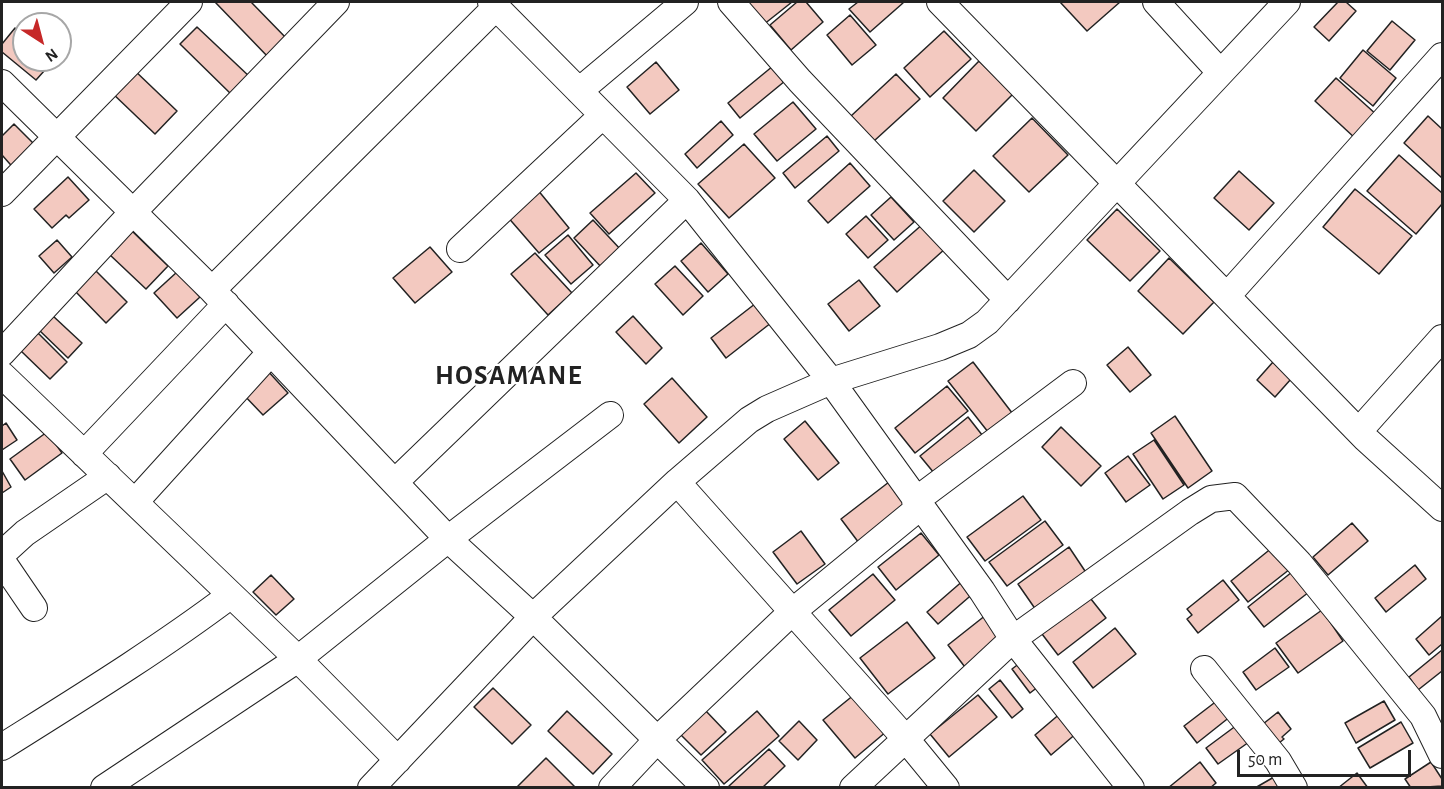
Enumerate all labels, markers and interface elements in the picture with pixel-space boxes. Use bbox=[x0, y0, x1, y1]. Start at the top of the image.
north arrow bbox=[12, 12, 72, 72]
text: N bbox=[42, 45, 61, 65]
district label: HOSAMANE bbox=[435, 360, 583, 392]
scale bar bbox=[1240, 738, 1414, 776]
text: 50 m bbox=[1248, 751, 1282, 769]

